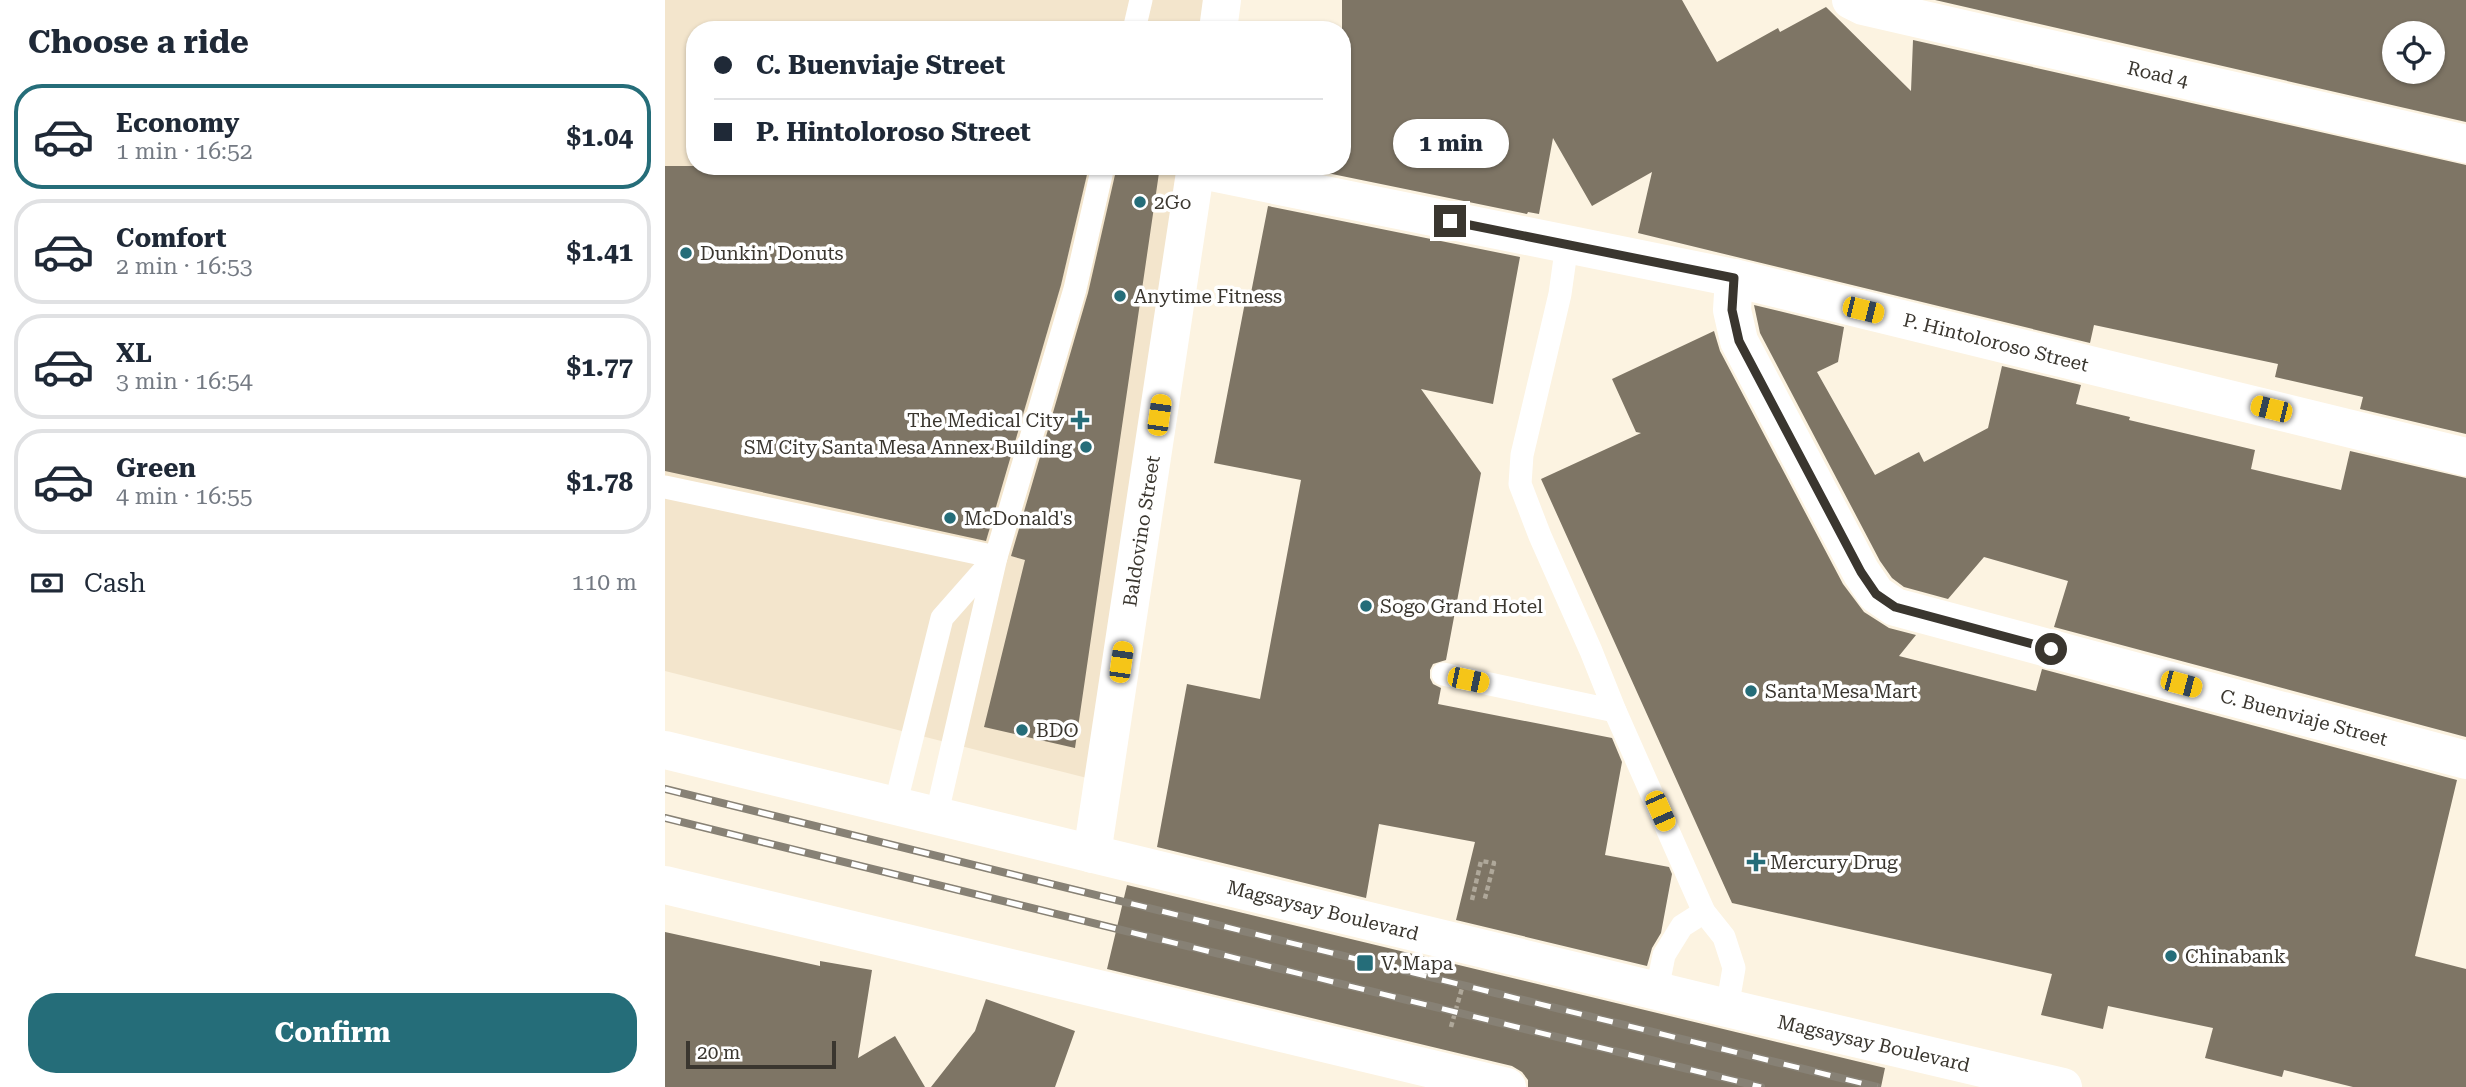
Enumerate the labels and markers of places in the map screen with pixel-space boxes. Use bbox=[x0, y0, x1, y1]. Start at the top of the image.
place label: 2Go bbox=[1154, 191, 1191, 214]
marker: 2Go bbox=[1132, 194, 1148, 210]
place label: Dunkin' Donuts bbox=[700, 242, 844, 265]
marker: Dunkin' Donuts bbox=[678, 245, 694, 261]
place label: Anytime Fitness bbox=[1134, 285, 1282, 308]
marker: Anytime Fitness bbox=[1112, 288, 1128, 304]
place label: The Medical City bbox=[907, 409, 1065, 432]
marker: The Medical City bbox=[1070, 410, 1090, 430]
place label: SM City Santa Mesa Annex Building bbox=[744, 436, 1072, 459]
marker: SM City Santa Mesa Annex Building bbox=[1078, 439, 1094, 455]
place label: McDonald's bbox=[964, 507, 1072, 530]
marker: McDonald's bbox=[942, 510, 958, 526]
place label: Sogo Grand Hotel bbox=[1380, 595, 1543, 618]
marker: Sogo Grand Hotel bbox=[1358, 598, 1374, 614]
place label: Santa Mesa Mart bbox=[1765, 680, 1917, 703]
marker: Santa Mesa Mart bbox=[1743, 683, 1759, 699]
place label: BDO bbox=[1036, 719, 1078, 742]
marker: BDO bbox=[1014, 722, 1030, 738]
place label: Mercury Drug bbox=[1770, 851, 1898, 874]
marker: Mercury Drug bbox=[1748, 854, 1764, 870]
place label: Chinabank bbox=[2185, 945, 2286, 968]
marker: Chinabank bbox=[2163, 948, 2179, 964]
place label: V. Mapa bbox=[1381, 952, 1454, 975]
marker: V. Mapa bbox=[1355, 953, 1375, 973]

